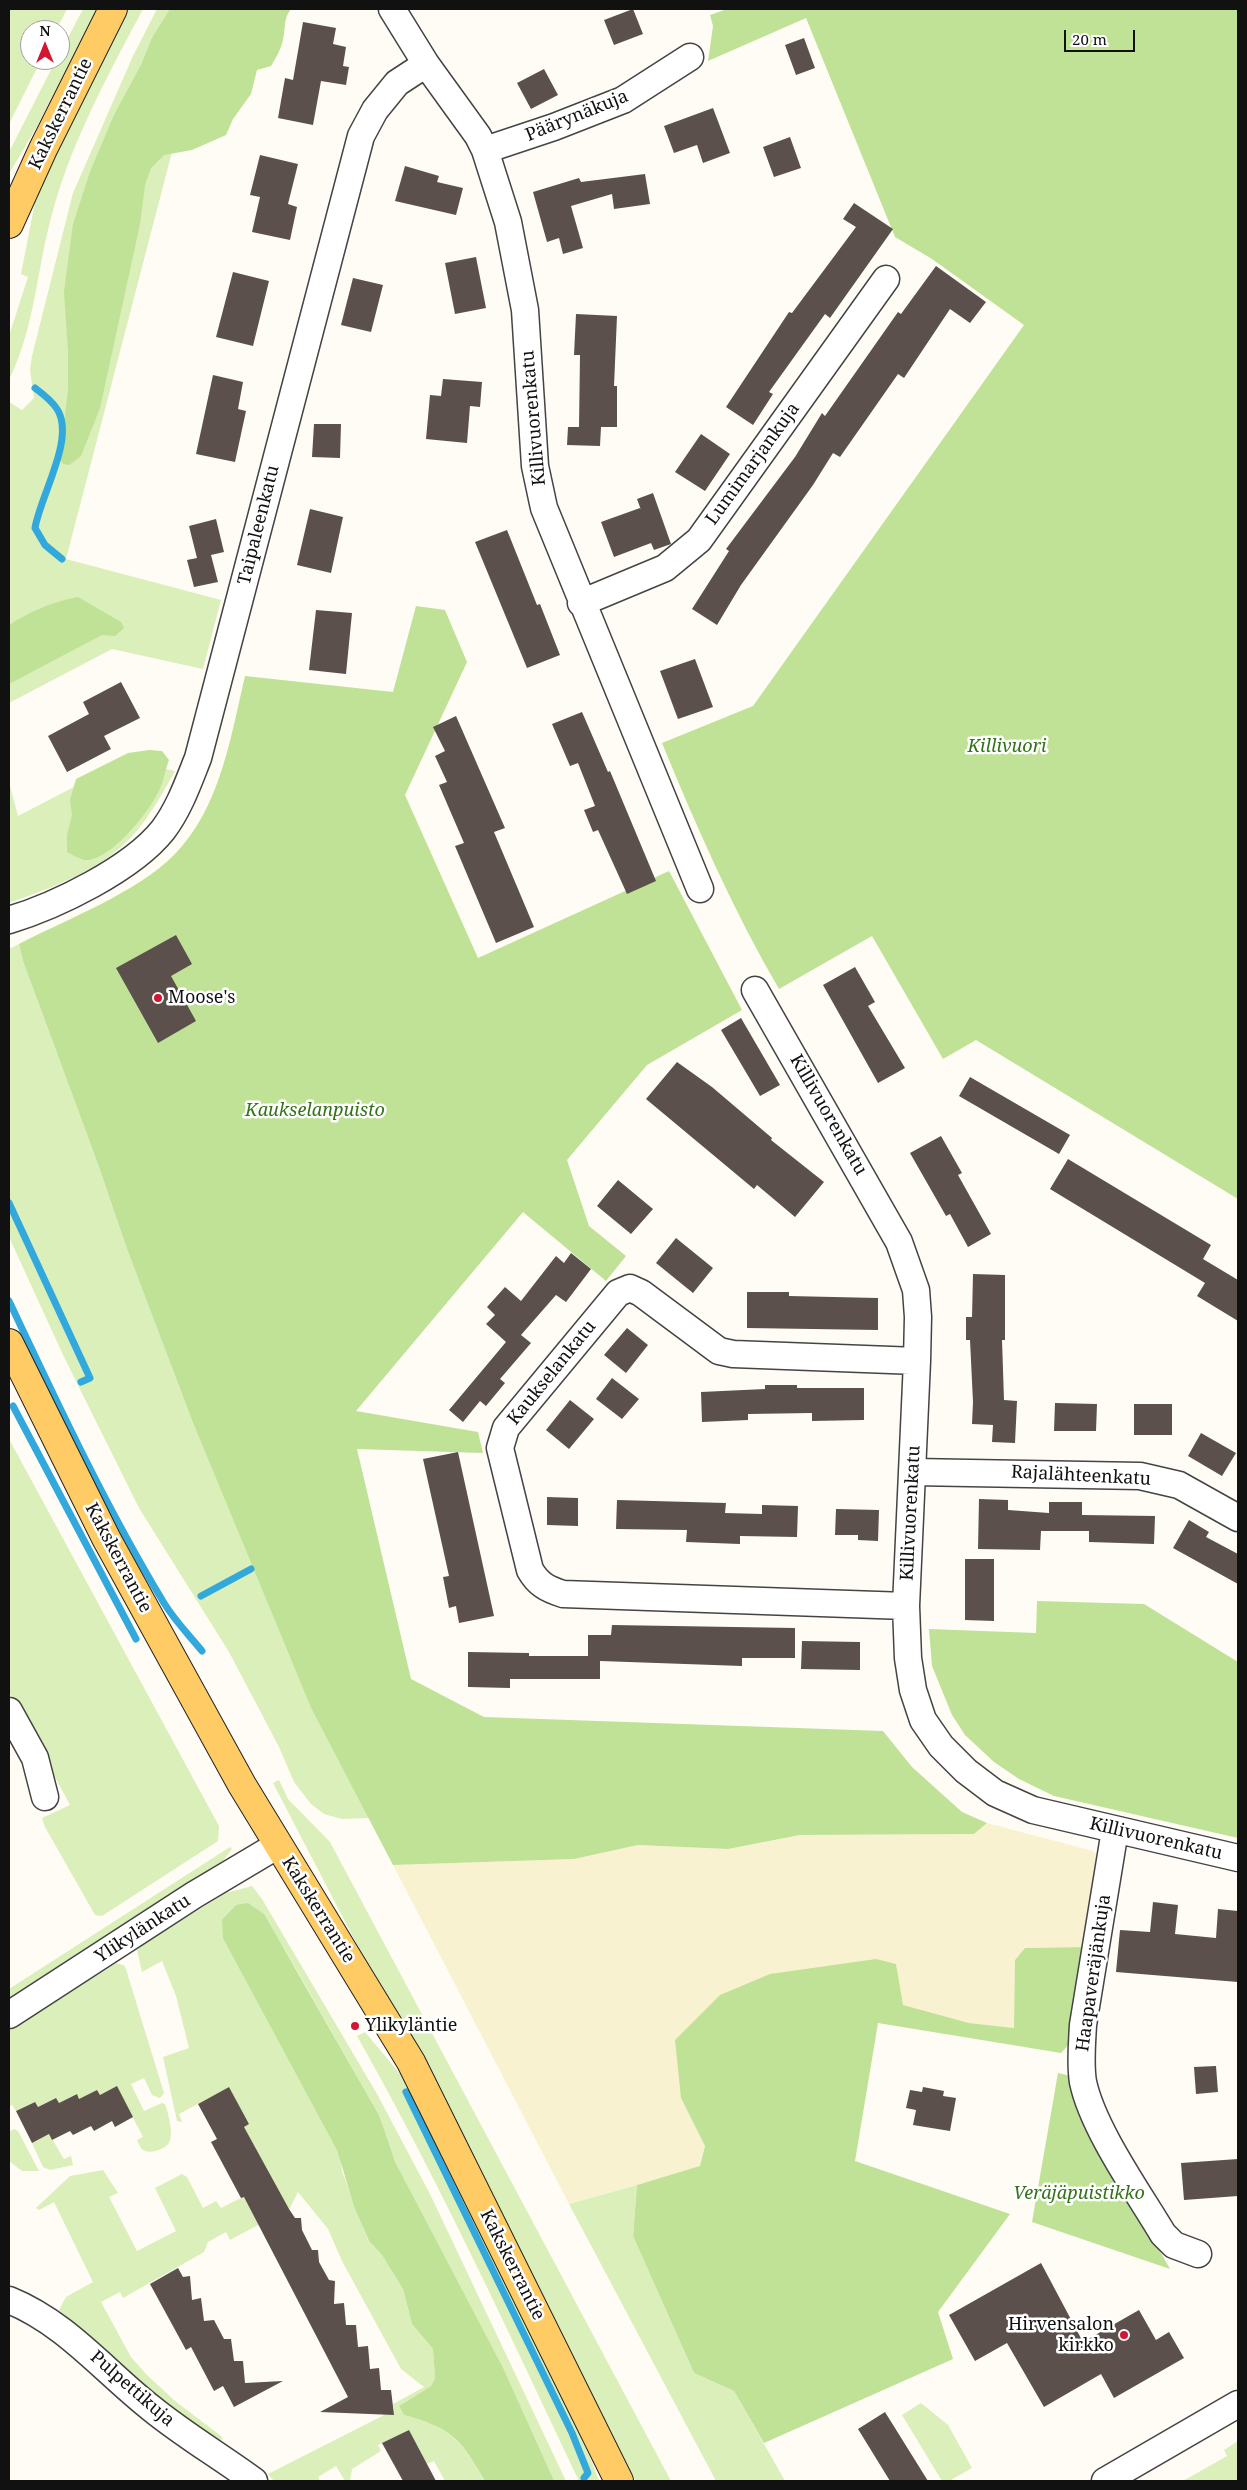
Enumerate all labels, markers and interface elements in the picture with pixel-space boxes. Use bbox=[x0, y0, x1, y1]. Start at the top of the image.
north arrow bbox=[20, 20, 70, 70]
scale bar bbox=[1067, 20, 1138, 52]
text: N bbox=[39, 21, 51, 40]
text: 20 m bbox=[1072, 29, 1107, 49]
street label: Kakskerrantie bbox=[25, 55, 97, 173]
street label: Päärynäkuja bbox=[522, 86, 632, 146]
street label: Killivuorenkatu bbox=[517, 349, 551, 487]
street label: Lumimarjankuja bbox=[701, 399, 805, 529]
street label: Taipaleenkatu bbox=[234, 463, 284, 587]
park label: Killivuori bbox=[967, 736, 1047, 758]
place label: Moose's bbox=[168, 987, 235, 1009]
marker: Moose's bbox=[152, 992, 164, 1004]
street label: Killivuorenkatu bbox=[785, 1051, 871, 1179]
park label: Kaukselanpuisto bbox=[245, 1100, 385, 1122]
street label: Kaukselankatu bbox=[503, 1316, 601, 1430]
street label: Killivuorenkatu bbox=[897, 1445, 925, 1581]
street label: Rajalähteenkatu bbox=[1010, 1462, 1152, 1490]
street label: Kakskerrantie bbox=[80, 1499, 156, 1617]
street label: Killivuorenkatu bbox=[1087, 1813, 1225, 1865]
street label: Kakskerrantie bbox=[277, 1853, 359, 1967]
street label: Ylikylänkatu bbox=[91, 1890, 195, 1968]
street label: Haapaveräjänkuja bbox=[1072, 1893, 1116, 2053]
place label: Ylikyläntie bbox=[365, 2015, 457, 2037]
marker: Ylikyläntie bbox=[349, 2020, 361, 2032]
park label: Veräjäpuistikko bbox=[1013, 2183, 1145, 2205]
street label: Kakskerrantie bbox=[475, 2206, 549, 2324]
place label: Hirvensalon kirkko bbox=[1008, 2314, 1114, 2356]
marker: Hirvensalon kirkko bbox=[1118, 2329, 1130, 2341]
street label: Pulpettikuja bbox=[85, 2347, 179, 2431]

